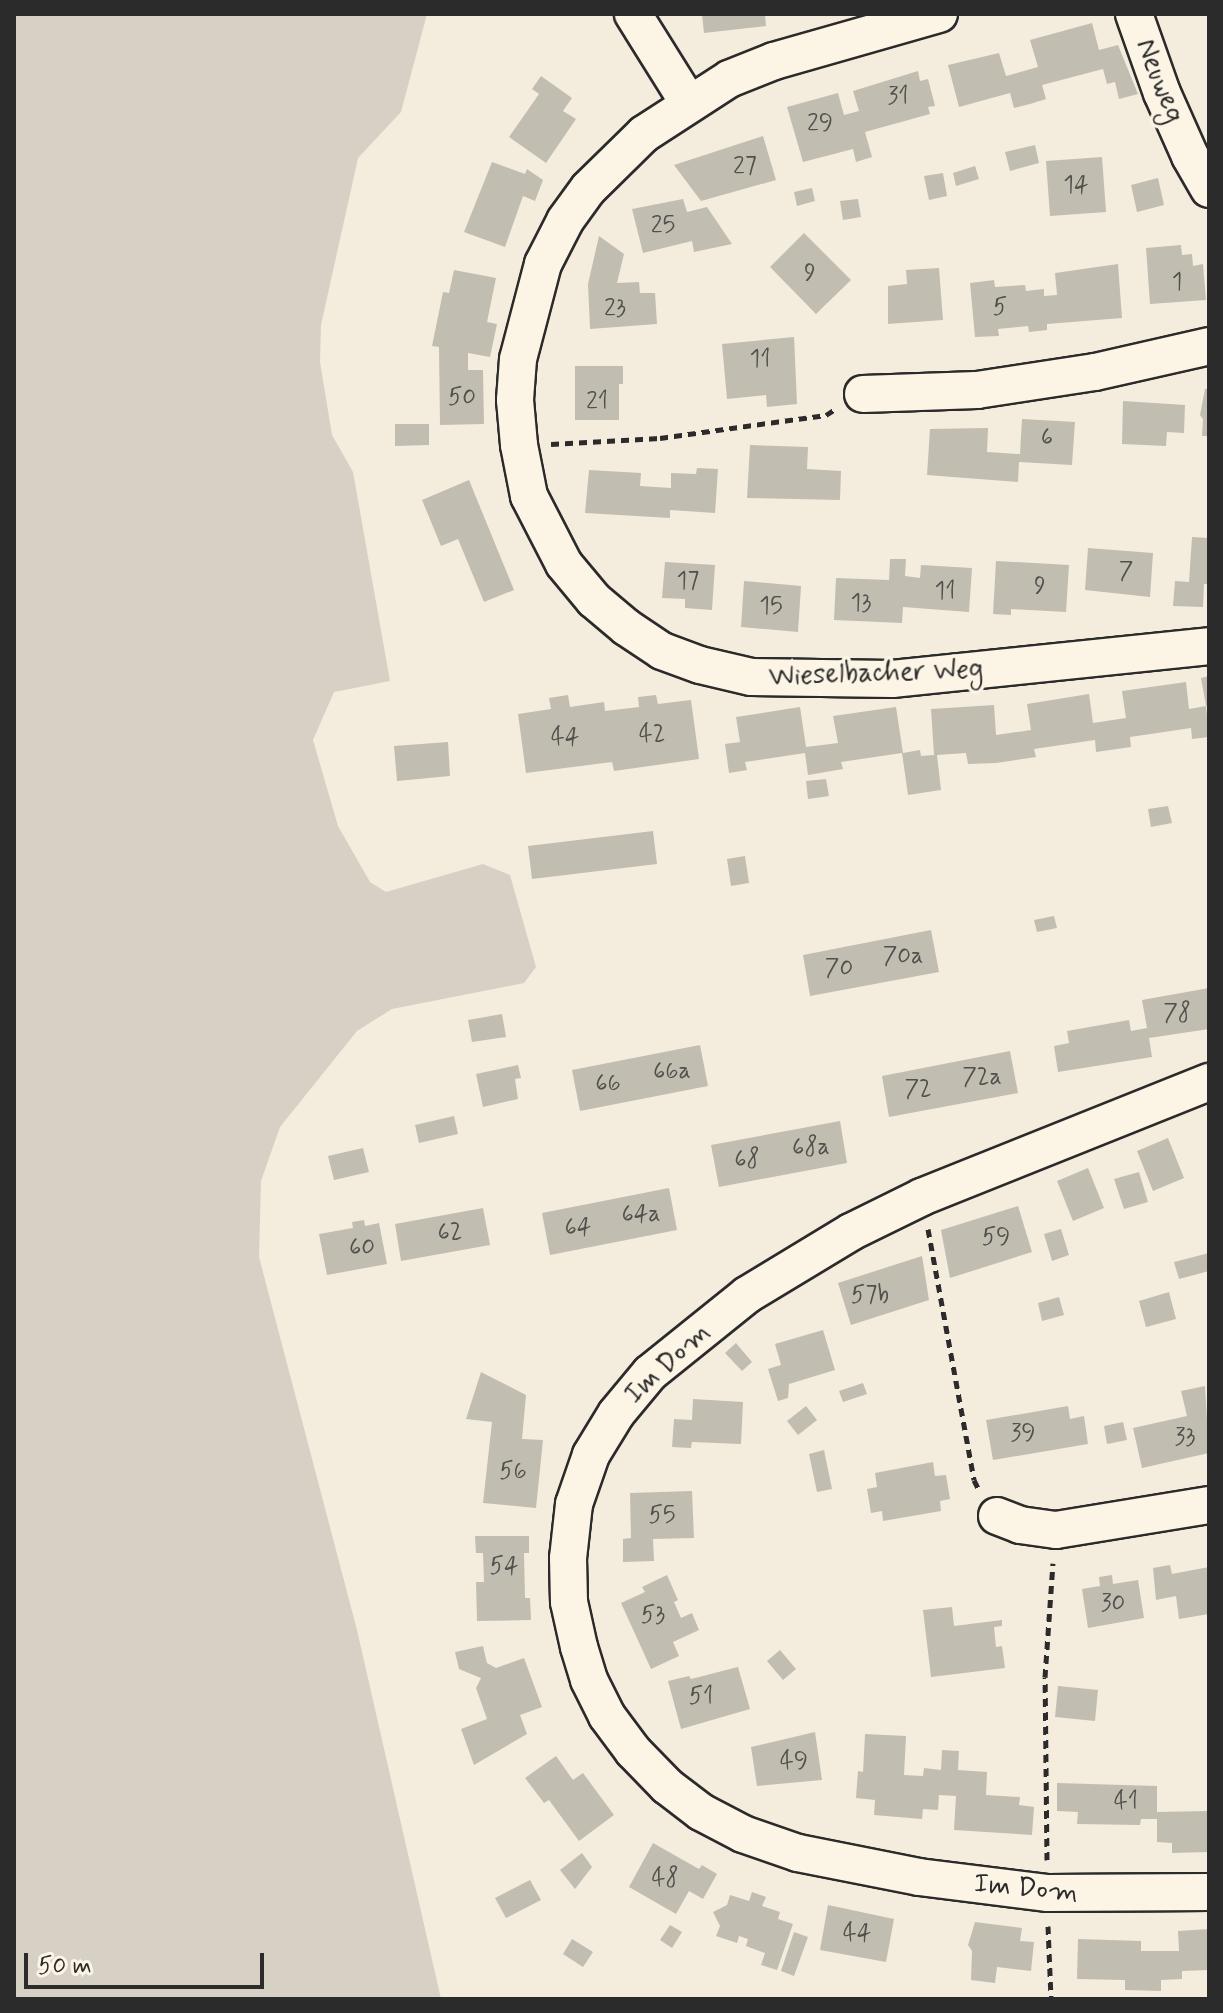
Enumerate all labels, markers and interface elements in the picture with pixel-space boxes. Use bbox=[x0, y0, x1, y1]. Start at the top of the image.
street label: Neuweg bbox=[1128, 34, 1190, 128]
house number: 31 bbox=[887, 83, 909, 111]
house number: 29 bbox=[807, 110, 833, 138]
house number: 27 bbox=[733, 153, 757, 181]
house number: 14 bbox=[1063, 172, 1089, 200]
house number: 25 bbox=[651, 212, 675, 240]
house number: 9 bbox=[804, 260, 816, 288]
house number: 1 bbox=[1172, 269, 1182, 297]
house number: 5 bbox=[993, 294, 1007, 322]
house number: 23 bbox=[604, 295, 626, 323]
house number: 11 bbox=[749, 346, 771, 374]
house number: 50 bbox=[448, 384, 476, 412]
house number: 21 bbox=[586, 388, 608, 416]
house number: 6 bbox=[1041, 424, 1053, 452]
house number: 7 bbox=[1119, 558, 1133, 586]
house number: 17 bbox=[677, 568, 699, 596]
house number: 9 bbox=[1034, 573, 1046, 601]
house number: 11 bbox=[934, 578, 956, 606]
house number: 13 bbox=[851, 590, 871, 618]
house number: 15 bbox=[759, 593, 783, 621]
street label: Wieselbacher Weg bbox=[768, 653, 984, 695]
house number: 42 bbox=[639, 721, 665, 749]
house number: 44 bbox=[551, 724, 579, 752]
house number: 70a bbox=[883, 943, 923, 971]
house number: 70 bbox=[825, 955, 853, 983]
house number: 78 bbox=[1163, 1000, 1191, 1028]
house number: 66a bbox=[653, 1058, 691, 1086]
house number: 72a bbox=[962, 1064, 1002, 1092]
house number: 66 bbox=[595, 1070, 621, 1098]
house number: 72 bbox=[904, 1076, 932, 1104]
house number: 68a bbox=[792, 1134, 830, 1162]
house number: 68 bbox=[734, 1146, 760, 1174]
house number: 64a bbox=[621, 1201, 661, 1229]
house number: 64 bbox=[565, 1214, 591, 1242]
house number: 62 bbox=[438, 1219, 462, 1247]
house number: 59 bbox=[982, 1224, 1010, 1252]
house number: 60 bbox=[349, 1234, 375, 1262]
house number: 57b bbox=[851, 1282, 889, 1310]
street label: Im Dom bbox=[619, 1317, 717, 1411]
house number: 39 bbox=[1010, 1420, 1036, 1448]
house number: 33 bbox=[1175, 1424, 1195, 1452]
house number: 56 bbox=[499, 1458, 527, 1486]
house number: 55 bbox=[648, 1502, 676, 1530]
house number: 54 bbox=[490, 1553, 518, 1581]
house number: 30 bbox=[1101, 1590, 1125, 1618]
house number: 53 bbox=[641, 1602, 665, 1630]
house number: 51 bbox=[689, 1683, 713, 1711]
house number: 49 bbox=[780, 1748, 808, 1776]
house number: 41 bbox=[1114, 1788, 1138, 1816]
house number: 48 bbox=[651, 1865, 679, 1893]
street label: Im Dom bbox=[973, 1868, 1079, 1910]
house number: 44 bbox=[843, 1920, 871, 1948]
scale bar bbox=[28, 1937, 268, 1987]
text: 50 m bbox=[38, 1951, 92, 1982]

